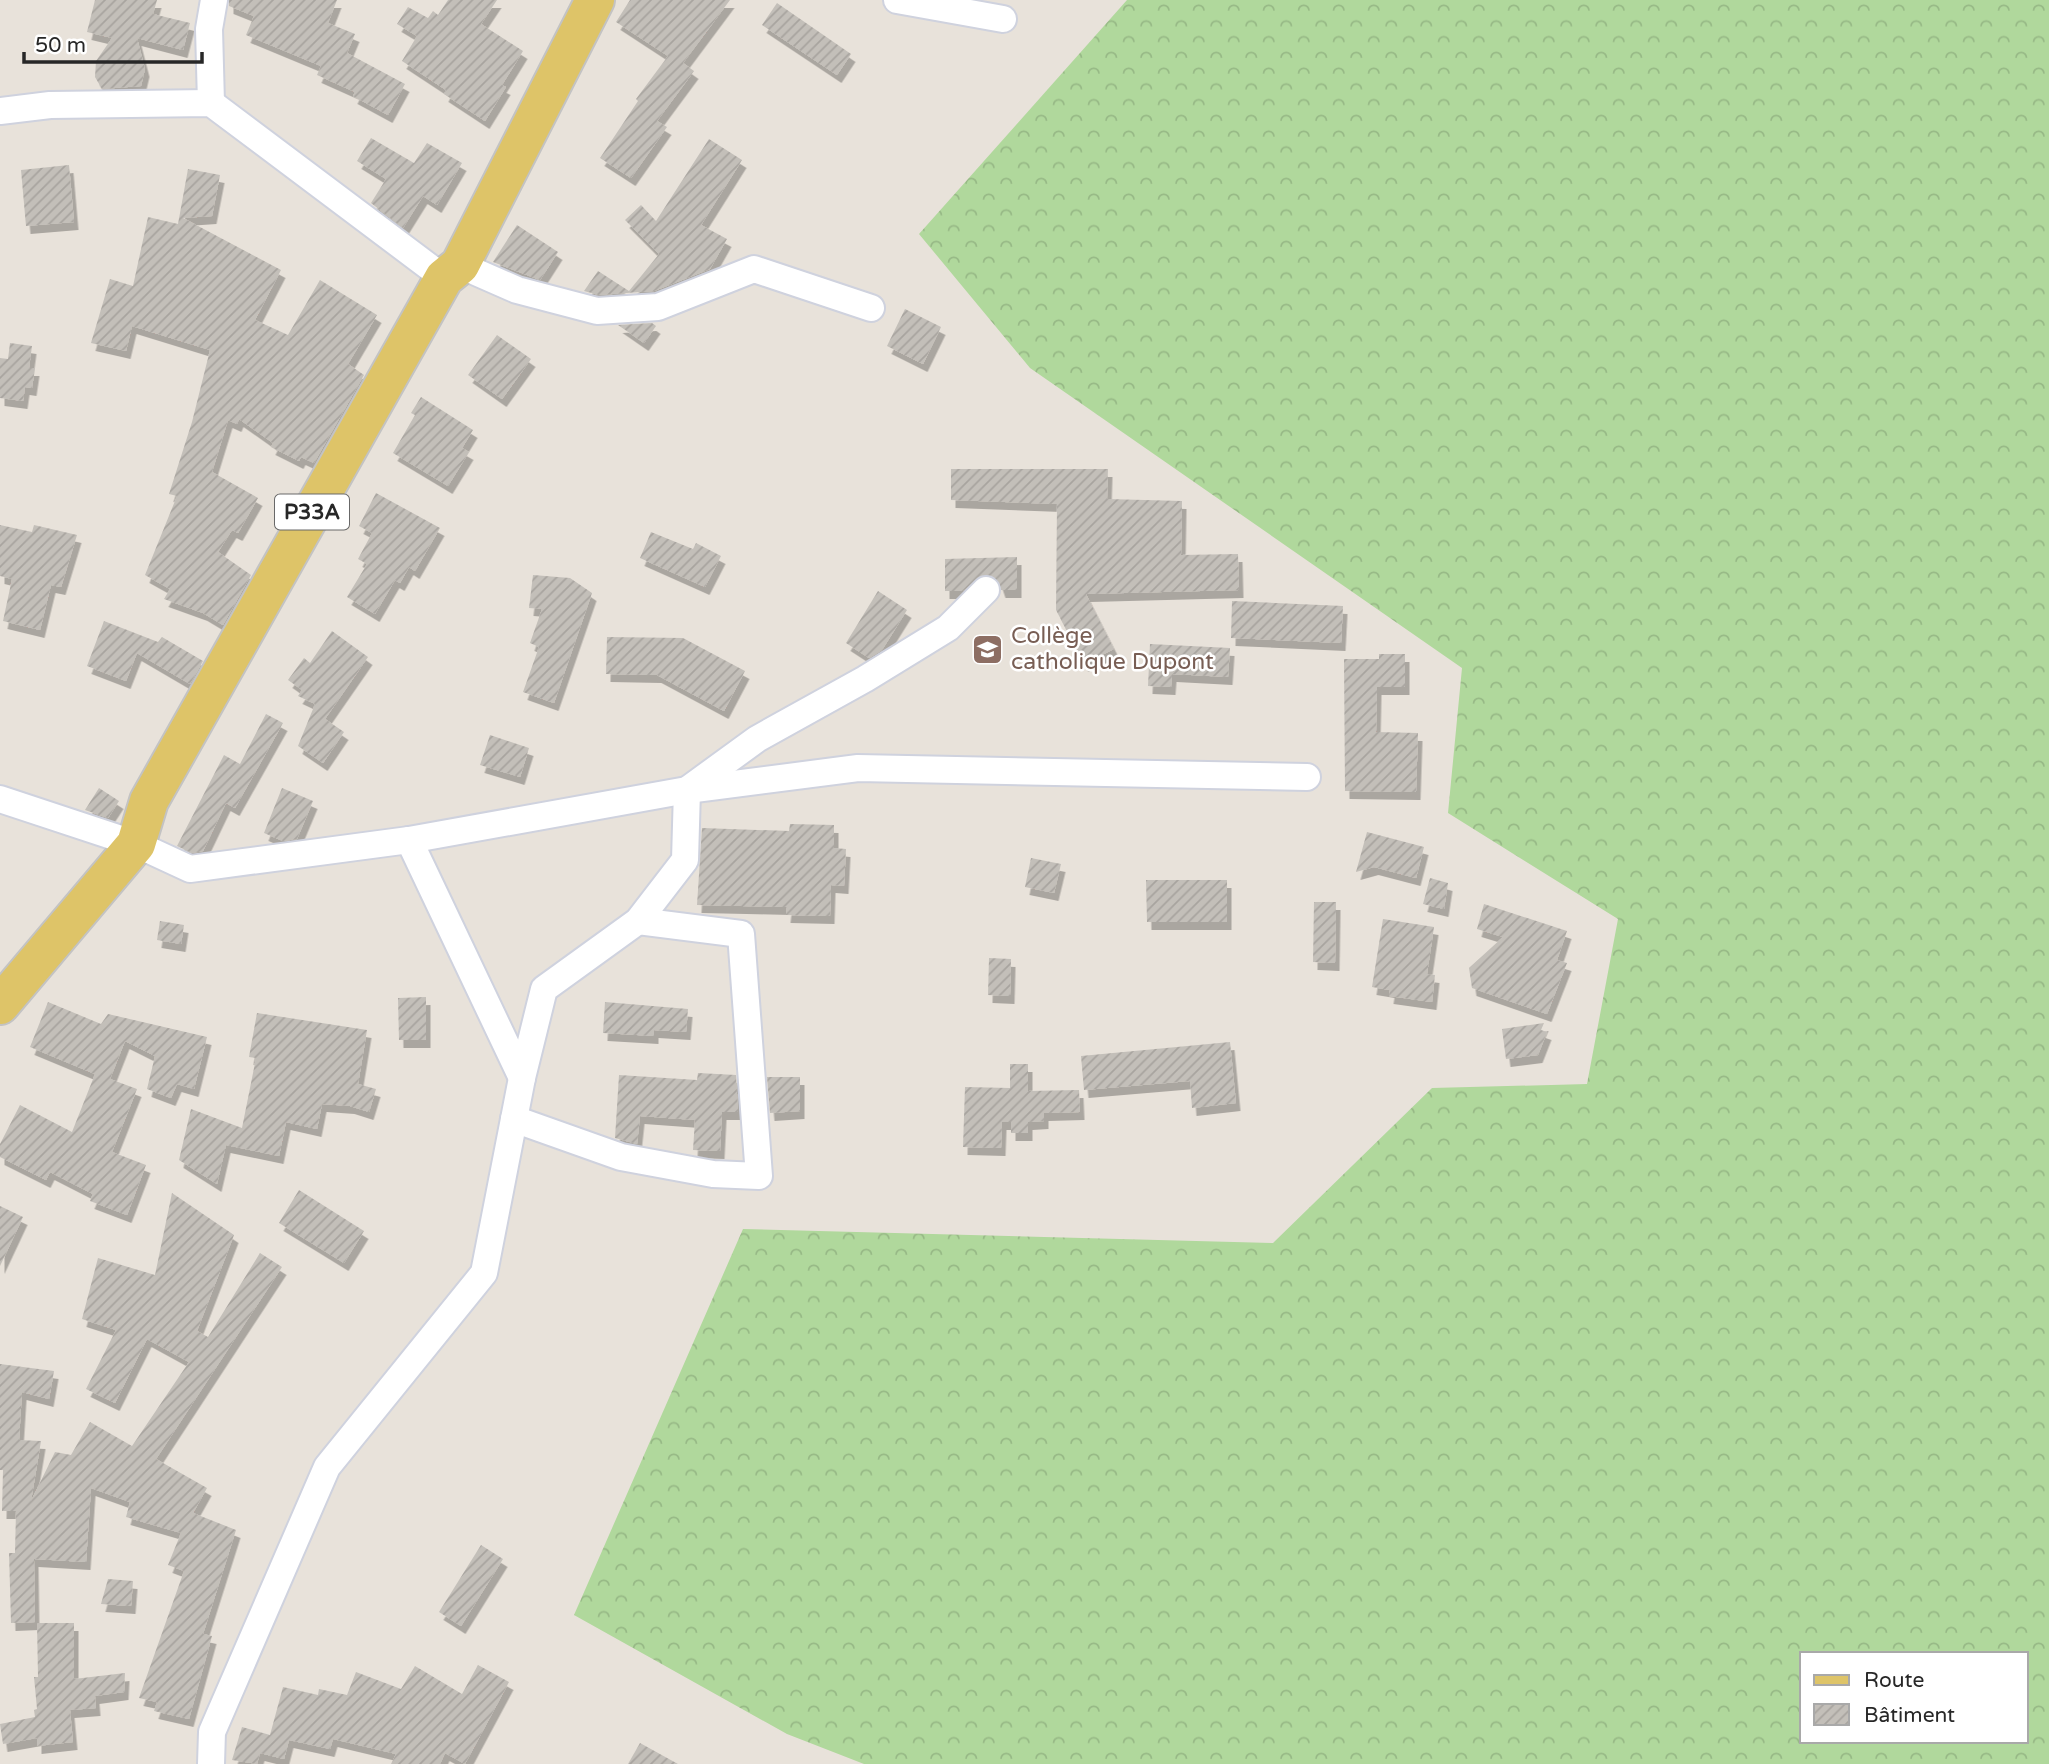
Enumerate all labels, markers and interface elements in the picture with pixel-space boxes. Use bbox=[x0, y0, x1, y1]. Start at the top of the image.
scale bar bbox=[24, 21, 203, 65]
text: 50 m bbox=[35, 33, 86, 58]
road number: P33A bbox=[275, 494, 349, 530]
place label: Collège catholique Dupont bbox=[1011, 622, 1214, 676]
school or university icon: Collège catholique Dupont bbox=[971, 632, 1005, 666]
legend bbox=[1800, 1652, 2028, 1743]
text: Route bbox=[1864, 1668, 1924, 1693]
text: Bâtiment bbox=[1864, 1703, 1955, 1728]

